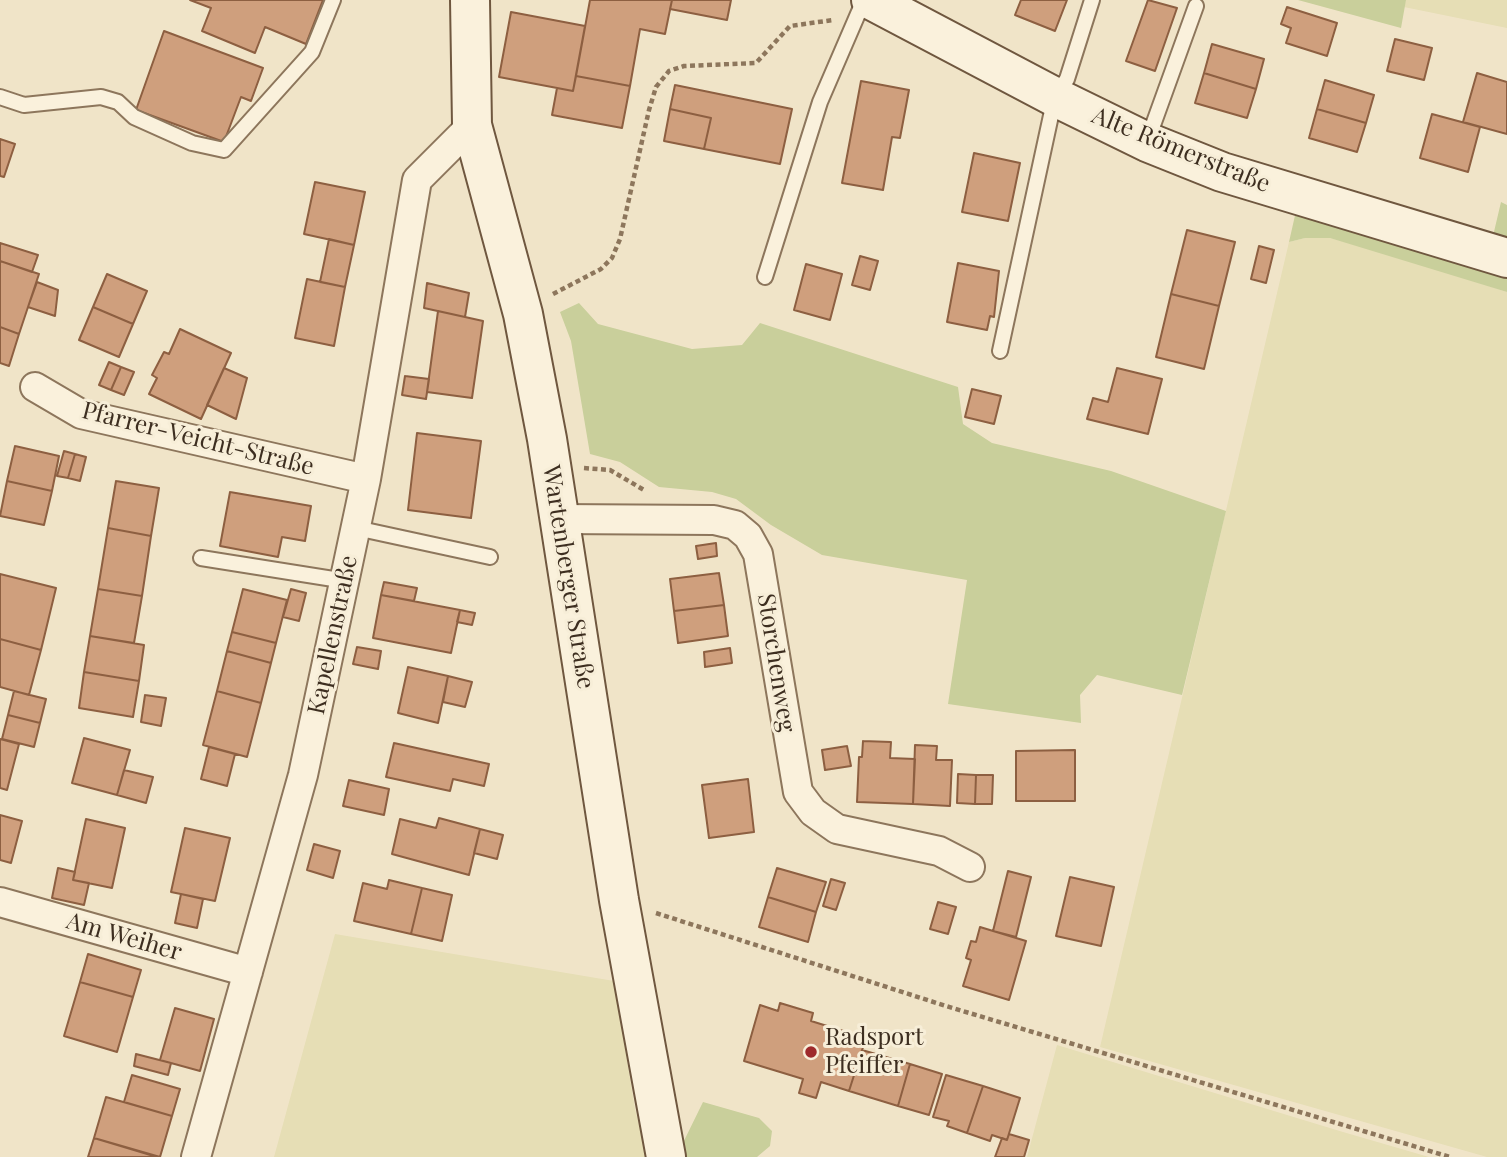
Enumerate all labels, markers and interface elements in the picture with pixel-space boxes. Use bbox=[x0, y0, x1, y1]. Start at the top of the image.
street label: Alte Römerstraße bbox=[1088, 101, 1274, 199]
street label: Pfarrer-Veicht-Straße bbox=[79, 396, 317, 482]
street label: Wartenberger Straße bbox=[536, 463, 600, 691]
street label: Kapellenstraße bbox=[302, 553, 364, 717]
street label: Storchenweg bbox=[751, 592, 801, 734]
street label: Am Weiher bbox=[63, 907, 185, 967]
place label: Radsport Pfeiffer bbox=[825, 1024, 923, 1080]
marker: Radsport Pfeiffer bbox=[803, 1044, 819, 1060]

